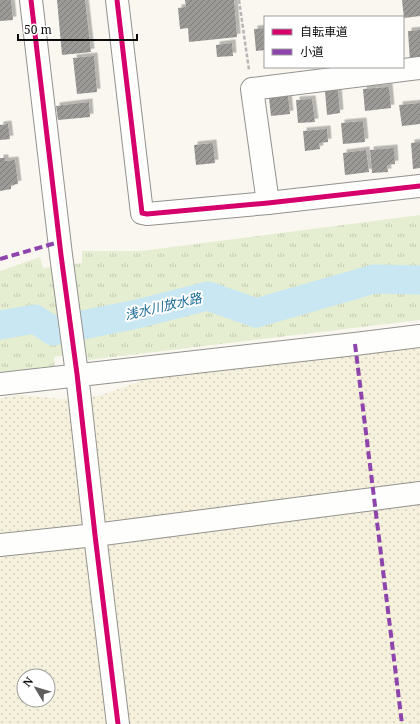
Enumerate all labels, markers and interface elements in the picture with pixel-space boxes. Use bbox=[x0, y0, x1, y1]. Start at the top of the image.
scale bar bbox=[18, 16, 137, 42]
legend bbox=[264, 16, 404, 68]
text: 50 m bbox=[24, 21, 52, 38]
text: 自転車道 bbox=[300, 23, 348, 40]
text: 小道 bbox=[300, 43, 324, 60]
water label: 浅水川放水路 bbox=[123, 288, 204, 324]
north arrow bbox=[16, 668, 56, 708]
text: N bbox=[19, 673, 37, 690]

